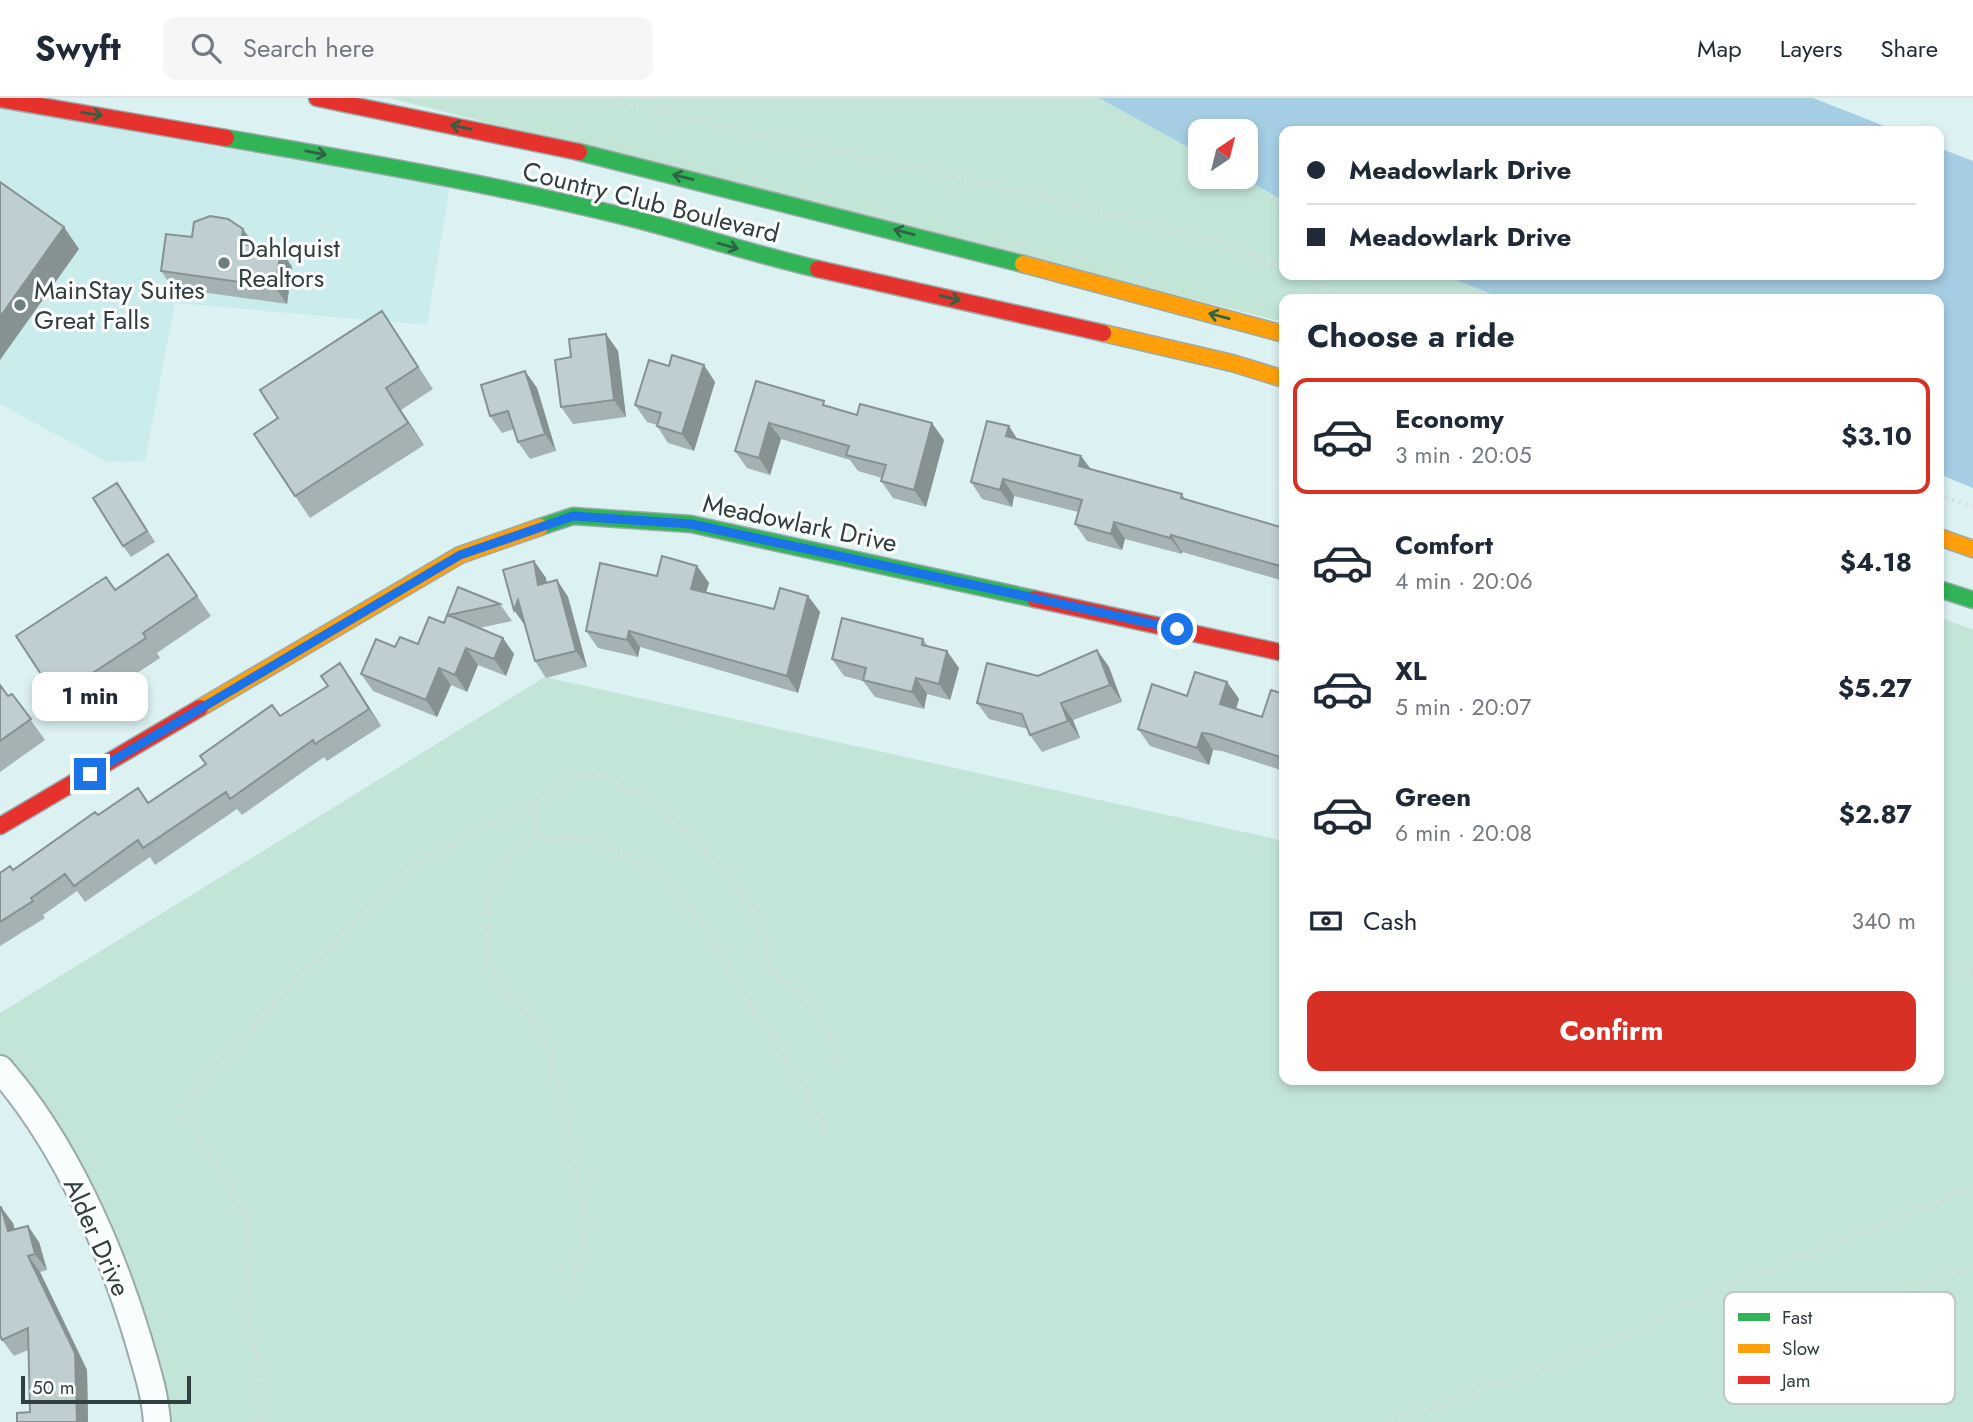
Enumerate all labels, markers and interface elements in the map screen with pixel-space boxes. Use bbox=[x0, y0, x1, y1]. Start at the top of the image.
search box bbox=[163, 17, 653, 80]
text: Swyft bbox=[35, 25, 121, 72]
icon: search bbox=[187, 29, 225, 67]
text: Search here bbox=[243, 29, 374, 67]
text: Map bbox=[1697, 31, 1742, 66]
text: Layers bbox=[1780, 31, 1842, 66]
text: Share bbox=[1880, 31, 1938, 66]
one-way arrow bbox=[80, 108, 102, 121]
north arrow bbox=[1188, 119, 1258, 189]
map controls bbox=[1188, 119, 1258, 189]
one-way arrow bbox=[451, 120, 473, 133]
one-way arrow bbox=[304, 147, 327, 160]
text: Meadowlark Drive bbox=[1349, 151, 1572, 189]
street label: Country Club Boulevard bbox=[519, 152, 783, 252]
one-way arrow bbox=[673, 170, 695, 183]
text: Meadowlark Drive bbox=[1349, 218, 1572, 256]
one-way arrow bbox=[893, 225, 916, 238]
place label: Dahlquist Realtors bbox=[238, 229, 341, 297]
one-way arrow bbox=[717, 241, 739, 254]
marker: Dahlquist Realtors bbox=[216, 255, 232, 271]
place label: MainStay Suites Great Falls bbox=[34, 271, 205, 339]
one-way arrow bbox=[938, 292, 961, 306]
marker: MainStay Suites Great Falls bbox=[12, 297, 28, 313]
one-way arrow bbox=[1208, 309, 1230, 322]
text: Choose a ride bbox=[1307, 313, 1515, 359]
text: Economy bbox=[1395, 400, 1504, 438]
icon: car bbox=[1311, 405, 1374, 468]
text: $3.10 bbox=[1841, 417, 1912, 455]
text: 3 min · 20:05 bbox=[1395, 438, 1532, 472]
street label: Meadowlark Drive bbox=[699, 484, 901, 562]
text: Comfort bbox=[1395, 526, 1493, 564]
icon: car bbox=[1311, 531, 1374, 594]
text: $4.18 bbox=[1840, 543, 1912, 581]
text: 4 min · 20:06 bbox=[1395, 564, 1533, 598]
route start bbox=[1161, 613, 1193, 645]
text: XL bbox=[1395, 652, 1427, 690]
icon: car bbox=[1311, 657, 1374, 720]
text: $5.27 bbox=[1838, 669, 1912, 707]
callout: 1 min bbox=[32, 672, 148, 722]
text: 1 min bbox=[61, 679, 119, 713]
text: 5 min · 20:07 bbox=[1395, 690, 1531, 724]
route end bbox=[74, 758, 106, 790]
text: Green bbox=[1395, 778, 1471, 816]
icon: car bbox=[1311, 783, 1374, 846]
text: $2.87 bbox=[1839, 795, 1912, 833]
text: 6 min · 20:08 bbox=[1395, 816, 1532, 850]
icon: cash bbox=[1307, 902, 1345, 940]
text: Cash bbox=[1363, 902, 1417, 940]
text: 340 m bbox=[1851, 904, 1916, 938]
button: Confirm bbox=[1307, 991, 1916, 1071]
street label: Alder Drive bbox=[54, 1172, 140, 1302]
legend bbox=[1724, 1292, 1955, 1404]
text: Fast bbox=[1782, 1304, 1813, 1331]
text: Slow bbox=[1782, 1335, 1820, 1362]
text: Jam bbox=[1779, 1367, 1811, 1394]
scale bar bbox=[21, 1373, 191, 1405]
text: 50 m bbox=[32, 1374, 75, 1401]

